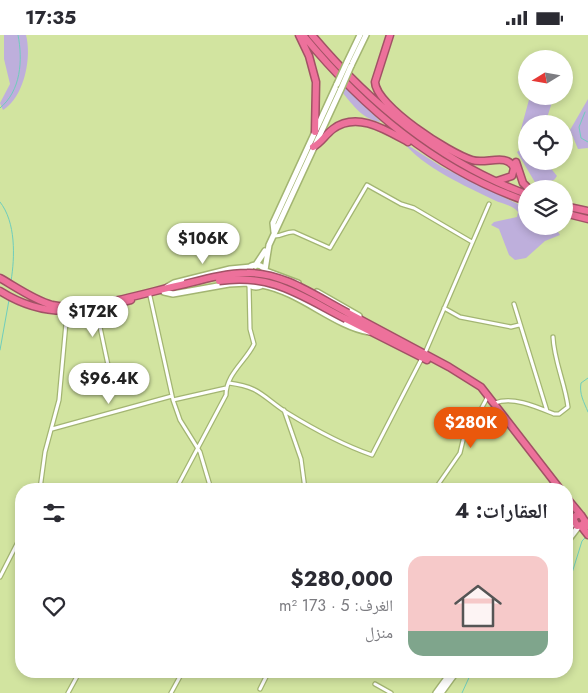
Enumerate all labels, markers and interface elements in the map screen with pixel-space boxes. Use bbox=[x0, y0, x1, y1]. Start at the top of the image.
text: 17:35 bbox=[25, 4, 76, 31]
north arrow bbox=[518, 50, 572, 105]
map controls bbox=[518, 50, 573, 235]
button: locate bbox=[518, 115, 573, 170]
button: layers bbox=[518, 180, 573, 235]
pin: $106K bbox=[168, 223, 238, 265]
text: $106K bbox=[178, 227, 228, 250]
pin: $172K bbox=[58, 295, 128, 338]
text: $172K bbox=[68, 300, 118, 323]
pin: $96.4K bbox=[68, 363, 150, 405]
text: $96.4K bbox=[80, 367, 138, 390]
pin: $280K bbox=[436, 407, 506, 449]
text: $280K bbox=[445, 411, 497, 434]
text: العقارات: 4 bbox=[455, 496, 548, 526]
icon: filters bbox=[40, 499, 68, 527]
text: $280,000 bbox=[291, 564, 393, 594]
icon: home bbox=[448, 576, 508, 636]
icon: heart bbox=[40, 592, 68, 620]
text: الغرف: 5 · 173 m² bbox=[279, 594, 393, 617]
text: منزل bbox=[365, 621, 393, 644]

